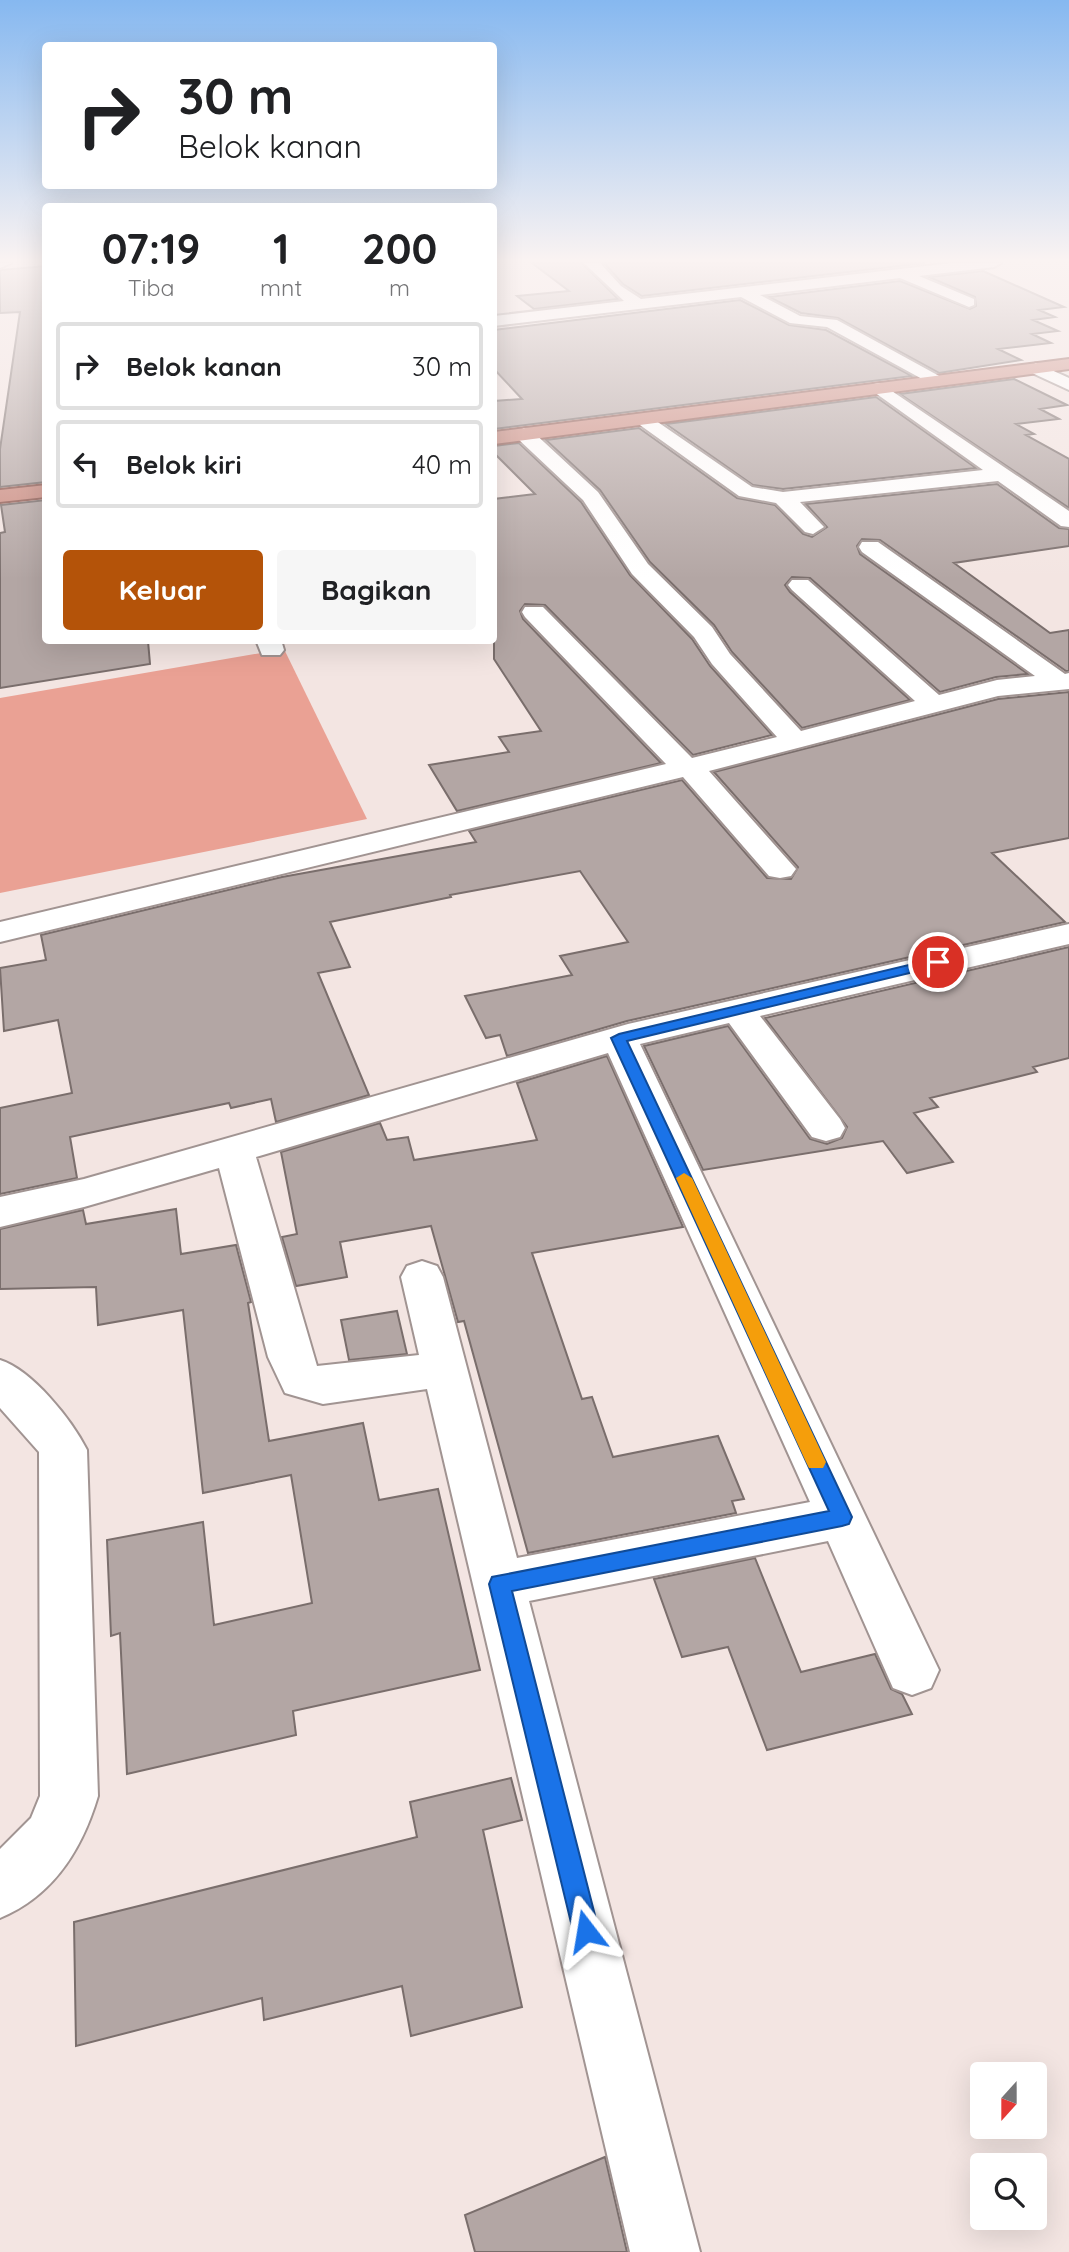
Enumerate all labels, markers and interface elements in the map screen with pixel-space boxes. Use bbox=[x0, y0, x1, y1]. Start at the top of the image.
text: 30 m bbox=[178, 65, 293, 126]
icon: right bbox=[63, 70, 154, 161]
text: Belok kanan bbox=[178, 126, 362, 166]
text: 07:19 bbox=[102, 222, 200, 275]
text: 1 bbox=[273, 222, 289, 275]
text: 200 bbox=[362, 222, 437, 275]
text: Tiba bbox=[128, 273, 174, 302]
text: mnt bbox=[260, 273, 302, 302]
text: m bbox=[389, 273, 410, 302]
icon: right bbox=[67, 347, 105, 385]
text: Belok kanan bbox=[126, 350, 282, 383]
text: 30 m bbox=[412, 350, 472, 383]
icon: left bbox=[67, 445, 105, 483]
text: Belok kiri bbox=[126, 448, 242, 481]
text: 40 m bbox=[412, 448, 472, 481]
button: Keluar bbox=[63, 550, 263, 630]
button: Bagikan bbox=[277, 550, 476, 630]
pin bbox=[908, 932, 968, 992]
icon: arrive bbox=[919, 943, 957, 981]
position arrow bbox=[549, 1894, 623, 1968]
north arrow bbox=[970, 2062, 1046, 2138]
map controls bbox=[970, 2062, 1047, 2230]
button: search bbox=[970, 2153, 1047, 2230]

